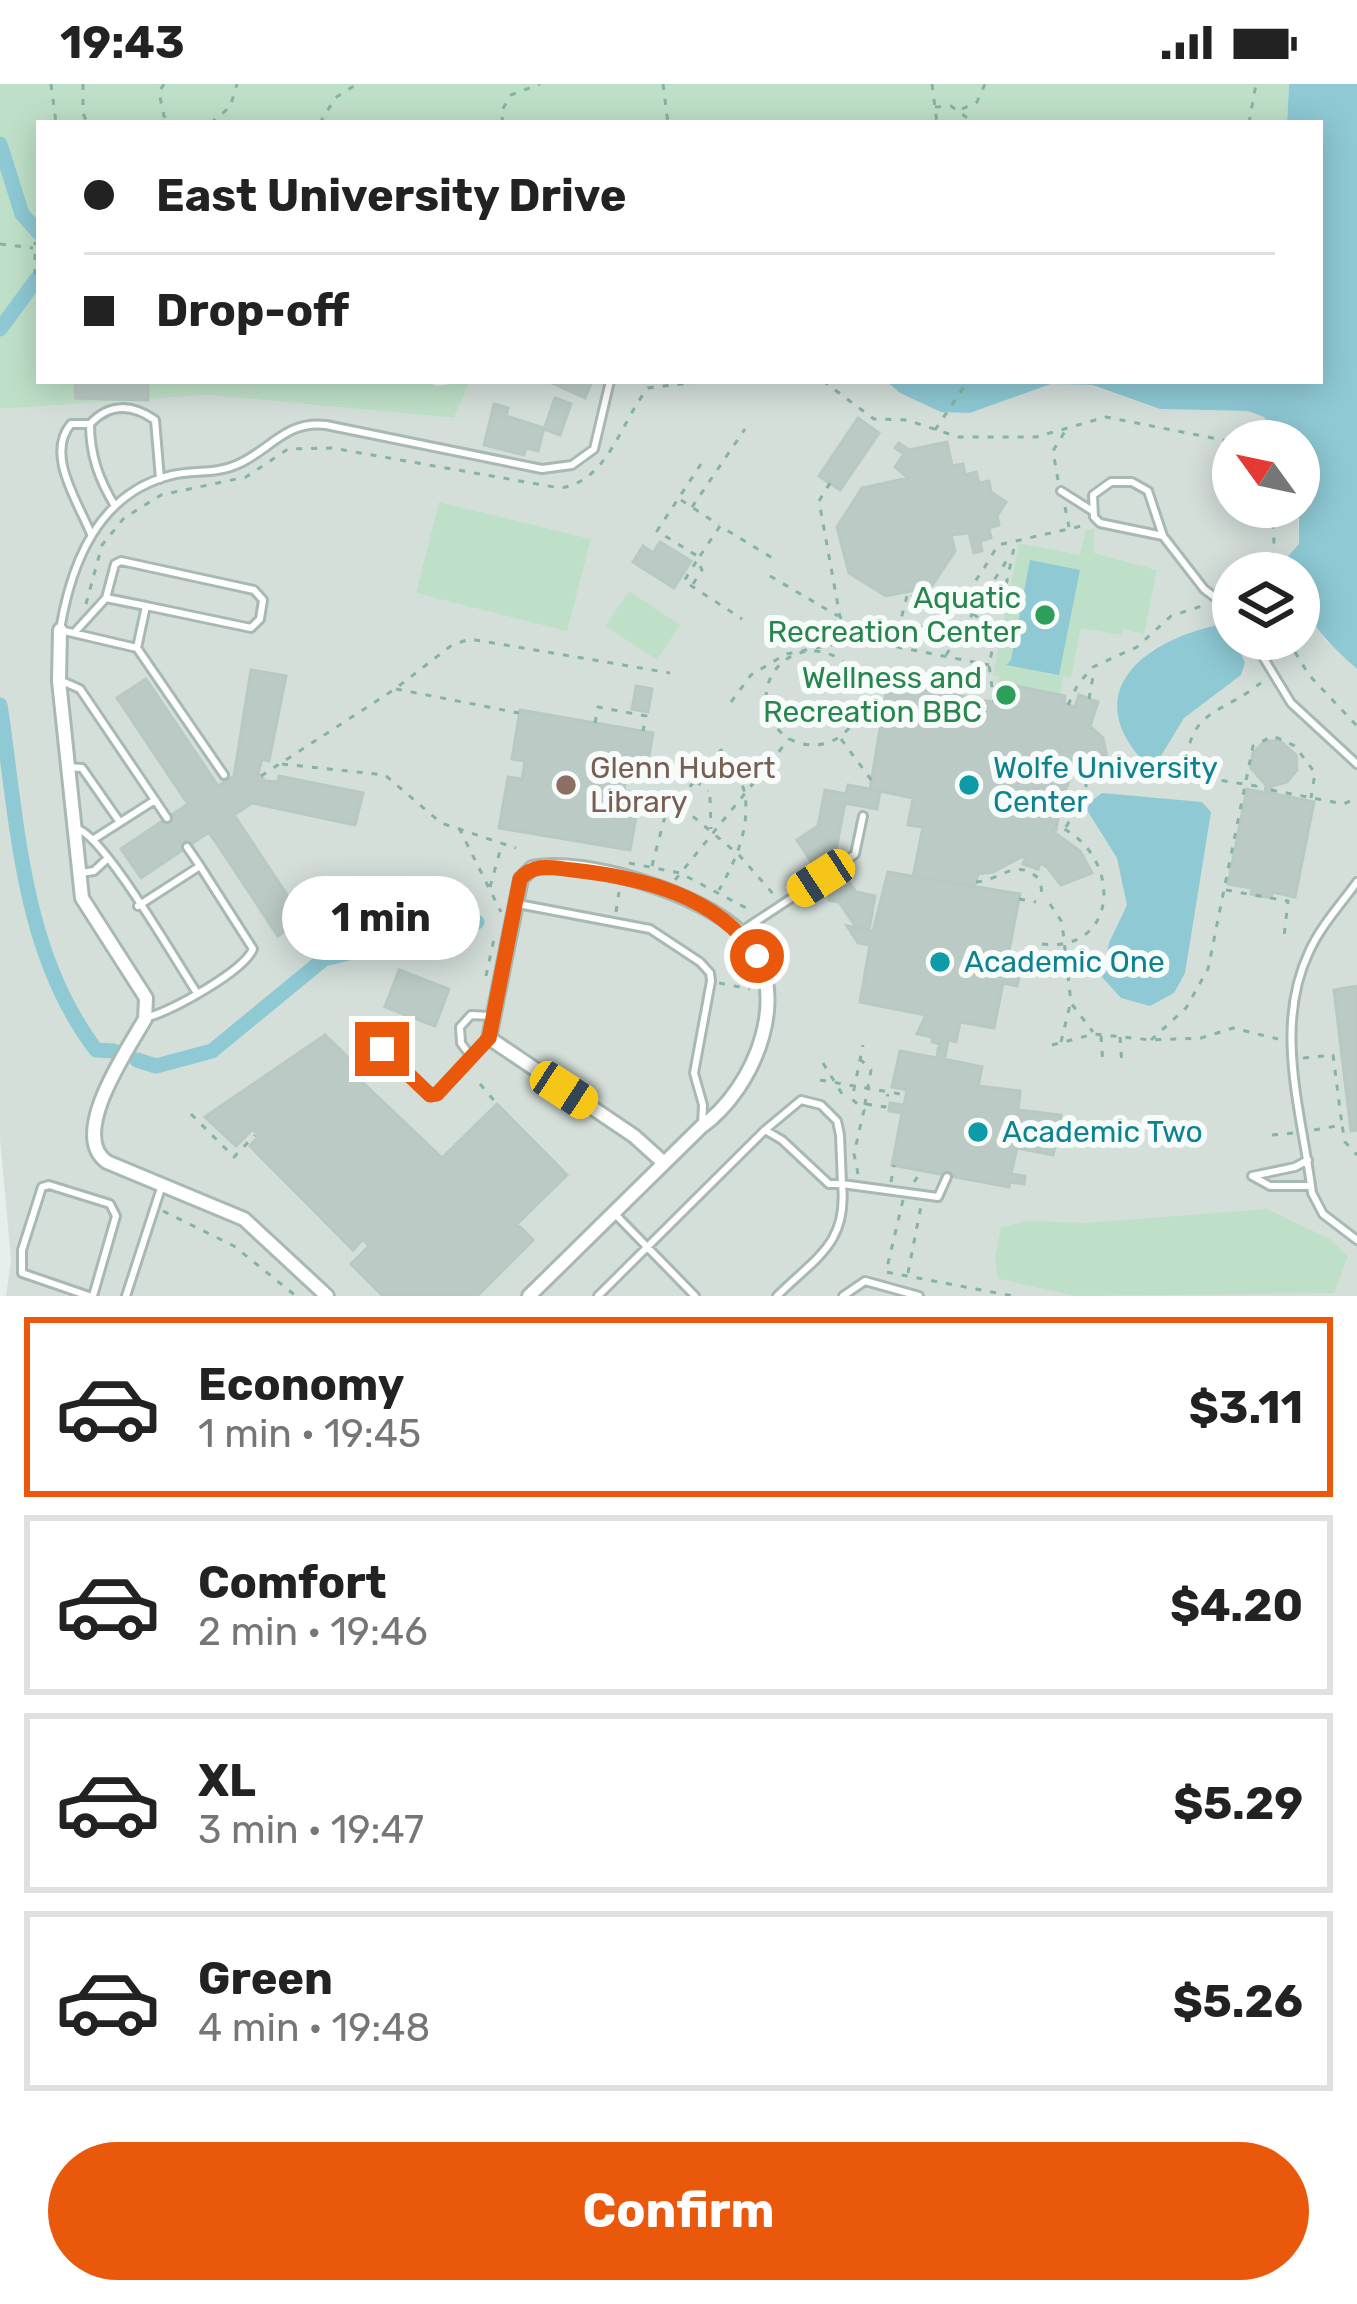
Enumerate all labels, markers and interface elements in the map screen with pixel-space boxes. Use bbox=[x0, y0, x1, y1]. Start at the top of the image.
text: 19:43 bbox=[60, 16, 185, 69]
text: East University Drive bbox=[156, 169, 626, 222]
text: Drop-off bbox=[156, 284, 349, 337]
north arrow bbox=[1212, 420, 1320, 528]
map controls bbox=[1212, 420, 1320, 660]
button: layers bbox=[1212, 552, 1320, 660]
place label: Aquatic Recreation Center bbox=[767, 580, 1022, 650]
marker: Aquatic Recreation Center bbox=[1032, 602, 1058, 628]
place label: Wellness and Recreation BBC bbox=[763, 660, 982, 730]
marker: Wellness and Recreation BBC bbox=[993, 682, 1019, 708]
place label: Glenn Hubert Library bbox=[590, 750, 776, 820]
place label: Wolfe University Center bbox=[993, 750, 1218, 820]
marker: Glenn Hubert Library bbox=[553, 772, 579, 798]
marker: Wolfe University Center bbox=[956, 772, 982, 798]
car bbox=[781, 843, 861, 913]
callout: 1 min bbox=[283, 875, 481, 959]
text: 1 min bbox=[331, 895, 431, 941]
route start bbox=[730, 929, 784, 983]
place label: Academic One bbox=[964, 944, 1165, 980]
marker: Academic One bbox=[927, 949, 953, 975]
route end bbox=[355, 1022, 409, 1076]
car bbox=[524, 1055, 604, 1125]
place label: Academic Two bbox=[1002, 1114, 1203, 1150]
marker: Academic Two bbox=[965, 1119, 991, 1145]
icon: car bbox=[54, 1353, 162, 1461]
text: Economy bbox=[198, 1358, 404, 1411]
text: $3.11 bbox=[1189, 1381, 1303, 1434]
text: 1 min · 19:45 bbox=[198, 1411, 421, 1457]
icon: car bbox=[54, 1551, 162, 1659]
text: Comfort bbox=[198, 1556, 387, 1609]
text: $4.20 bbox=[1170, 1579, 1303, 1632]
text: 2 min · 19:46 bbox=[198, 1609, 428, 1655]
icon: car bbox=[54, 1749, 162, 1857]
text: XL bbox=[198, 1754, 256, 1807]
text: $5.29 bbox=[1173, 1777, 1303, 1830]
text: 3 min · 19:47 bbox=[198, 1807, 424, 1853]
icon: car bbox=[54, 1947, 162, 2055]
text: Green bbox=[198, 1952, 333, 2005]
text: $5.26 bbox=[1173, 1975, 1303, 2028]
text: 4 min · 19:48 bbox=[198, 2005, 430, 2051]
button: Confirm bbox=[48, 2142, 1309, 2280]

